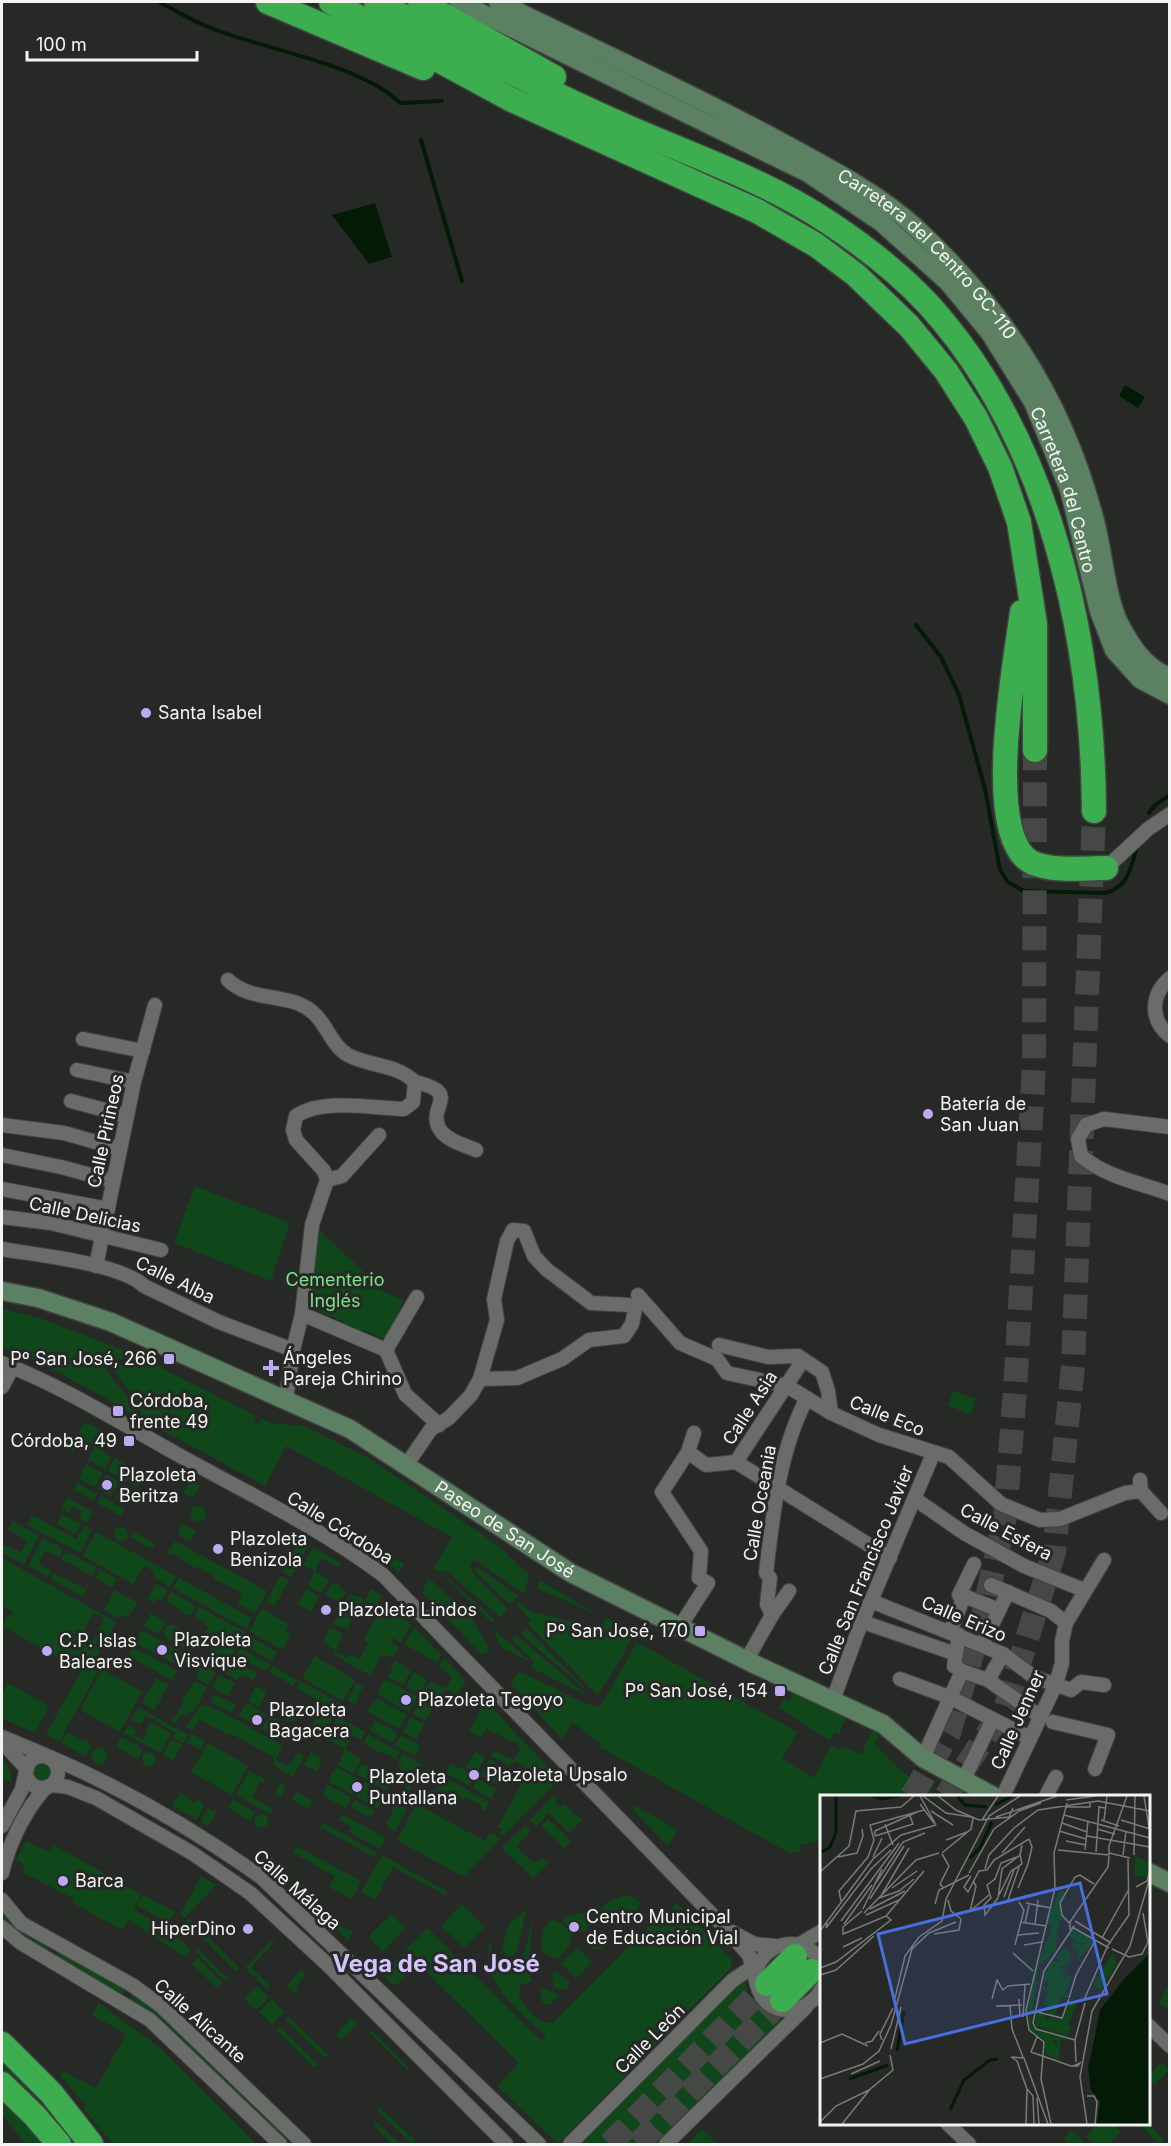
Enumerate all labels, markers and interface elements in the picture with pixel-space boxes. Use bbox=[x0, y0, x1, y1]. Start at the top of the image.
scale bar bbox=[27, 24, 196, 62]
text: 100 m bbox=[36, 34, 87, 55]
street label: Carretera del Centro GC-110 bbox=[834, 164, 1021, 343]
street label: Carretera del Centro bbox=[1026, 404, 1100, 575]
place label: Santa Isabel bbox=[158, 702, 262, 723]
marker: Santa Isabel bbox=[139, 706, 153, 720]
street label: Calle Pirineos bbox=[83, 1072, 128, 1190]
place label: Batería de San Juan bbox=[940, 1093, 1026, 1135]
marker: Batería de San Juan bbox=[921, 1107, 935, 1121]
street label: Calle Delicias bbox=[27, 1192, 143, 1237]
street label: Calle Alba bbox=[132, 1251, 218, 1308]
park label: Cementerio Inglés bbox=[286, 1269, 384, 1311]
place label: Ángeles Pareja Chirino bbox=[283, 1346, 402, 1389]
place label: Pº San José, 266 bbox=[10, 1348, 157, 1369]
marker: Pº San José, 266 bbox=[162, 1352, 176, 1366]
marker: Ángeles Pareja Chirino bbox=[264, 1361, 278, 1375]
street label: Calle Asia bbox=[718, 1367, 781, 1449]
place label: Córdoba, frente 49 bbox=[130, 1390, 209, 1432]
street label: Calle Eco bbox=[846, 1391, 928, 1440]
marker: Córdoba, frente 49 bbox=[111, 1404, 125, 1418]
place label: Córdoba, 49 bbox=[10, 1430, 117, 1451]
marker: Córdoba, 49 bbox=[122, 1434, 136, 1448]
street label: Calle Oceania bbox=[739, 1443, 780, 1563]
street label: Calle San Francisco Javier bbox=[814, 1462, 917, 1678]
place label: Plazoleta Beritza bbox=[119, 1464, 196, 1506]
street label: Paseo de San José bbox=[431, 1476, 579, 1583]
marker: Plazoleta Beritza bbox=[100, 1478, 114, 1492]
street label: Calle Córdoba bbox=[283, 1487, 397, 1569]
street label: Calle Esfera bbox=[957, 1498, 1056, 1565]
place label: Plazoleta Benizola bbox=[230, 1528, 307, 1570]
marker: Plazoleta Benizola bbox=[211, 1542, 225, 1556]
street label: Calle Erizo bbox=[919, 1591, 1010, 1646]
place label: Plazoleta Lindos bbox=[338, 1599, 477, 1620]
marker: Plazoleta Lindos bbox=[319, 1603, 333, 1617]
place label: Pº San José, 170 bbox=[546, 1620, 688, 1641]
marker: Pº San José, 170 bbox=[693, 1624, 707, 1638]
place label: Plazoleta Visvique bbox=[174, 1629, 251, 1671]
place label: C.P. Islas Baleares bbox=[59, 1630, 137, 1672]
marker: Plazoleta Visvique bbox=[155, 1643, 169, 1657]
marker: C.P. Islas Baleares bbox=[40, 1644, 54, 1658]
street label: Calle Jenner bbox=[986, 1667, 1049, 1773]
place label: Pº San José, 154 bbox=[625, 1680, 768, 1701]
marker: Pº San José, 154 bbox=[773, 1684, 787, 1698]
place label: Plazoleta Tegoyo bbox=[418, 1689, 563, 1710]
marker: Plazoleta Tegoyo bbox=[399, 1693, 413, 1707]
place label: Plazoleta Bagacera bbox=[269, 1699, 350, 1741]
marker: Plazoleta Bagacera bbox=[250, 1713, 264, 1727]
place label: Plazoleta Upsalo bbox=[486, 1764, 628, 1785]
place label: Plazoleta Puntallana bbox=[369, 1766, 457, 1808]
marker: Plazoleta Upsalo bbox=[467, 1768, 481, 1782]
marker: Plazoleta Puntallana bbox=[350, 1780, 364, 1794]
inset map bbox=[820, 1795, 1150, 2125]
street label: Calle Málaga bbox=[250, 1845, 345, 1934]
place label: Barca bbox=[75, 1870, 124, 1891]
marker: Barca bbox=[56, 1874, 70, 1888]
place label: Centro Municipal de Educación Vial bbox=[586, 1906, 738, 1948]
place label: HiperDino bbox=[151, 1918, 236, 1939]
marker: Centro Municipal de Educación Vial bbox=[567, 1920, 581, 1934]
marker: HiperDino bbox=[241, 1922, 255, 1936]
district label: Vega de San José bbox=[332, 1949, 540, 1978]
street label: Calle Alicante bbox=[150, 1974, 250, 2067]
street label: Calle León bbox=[611, 2000, 689, 2078]

